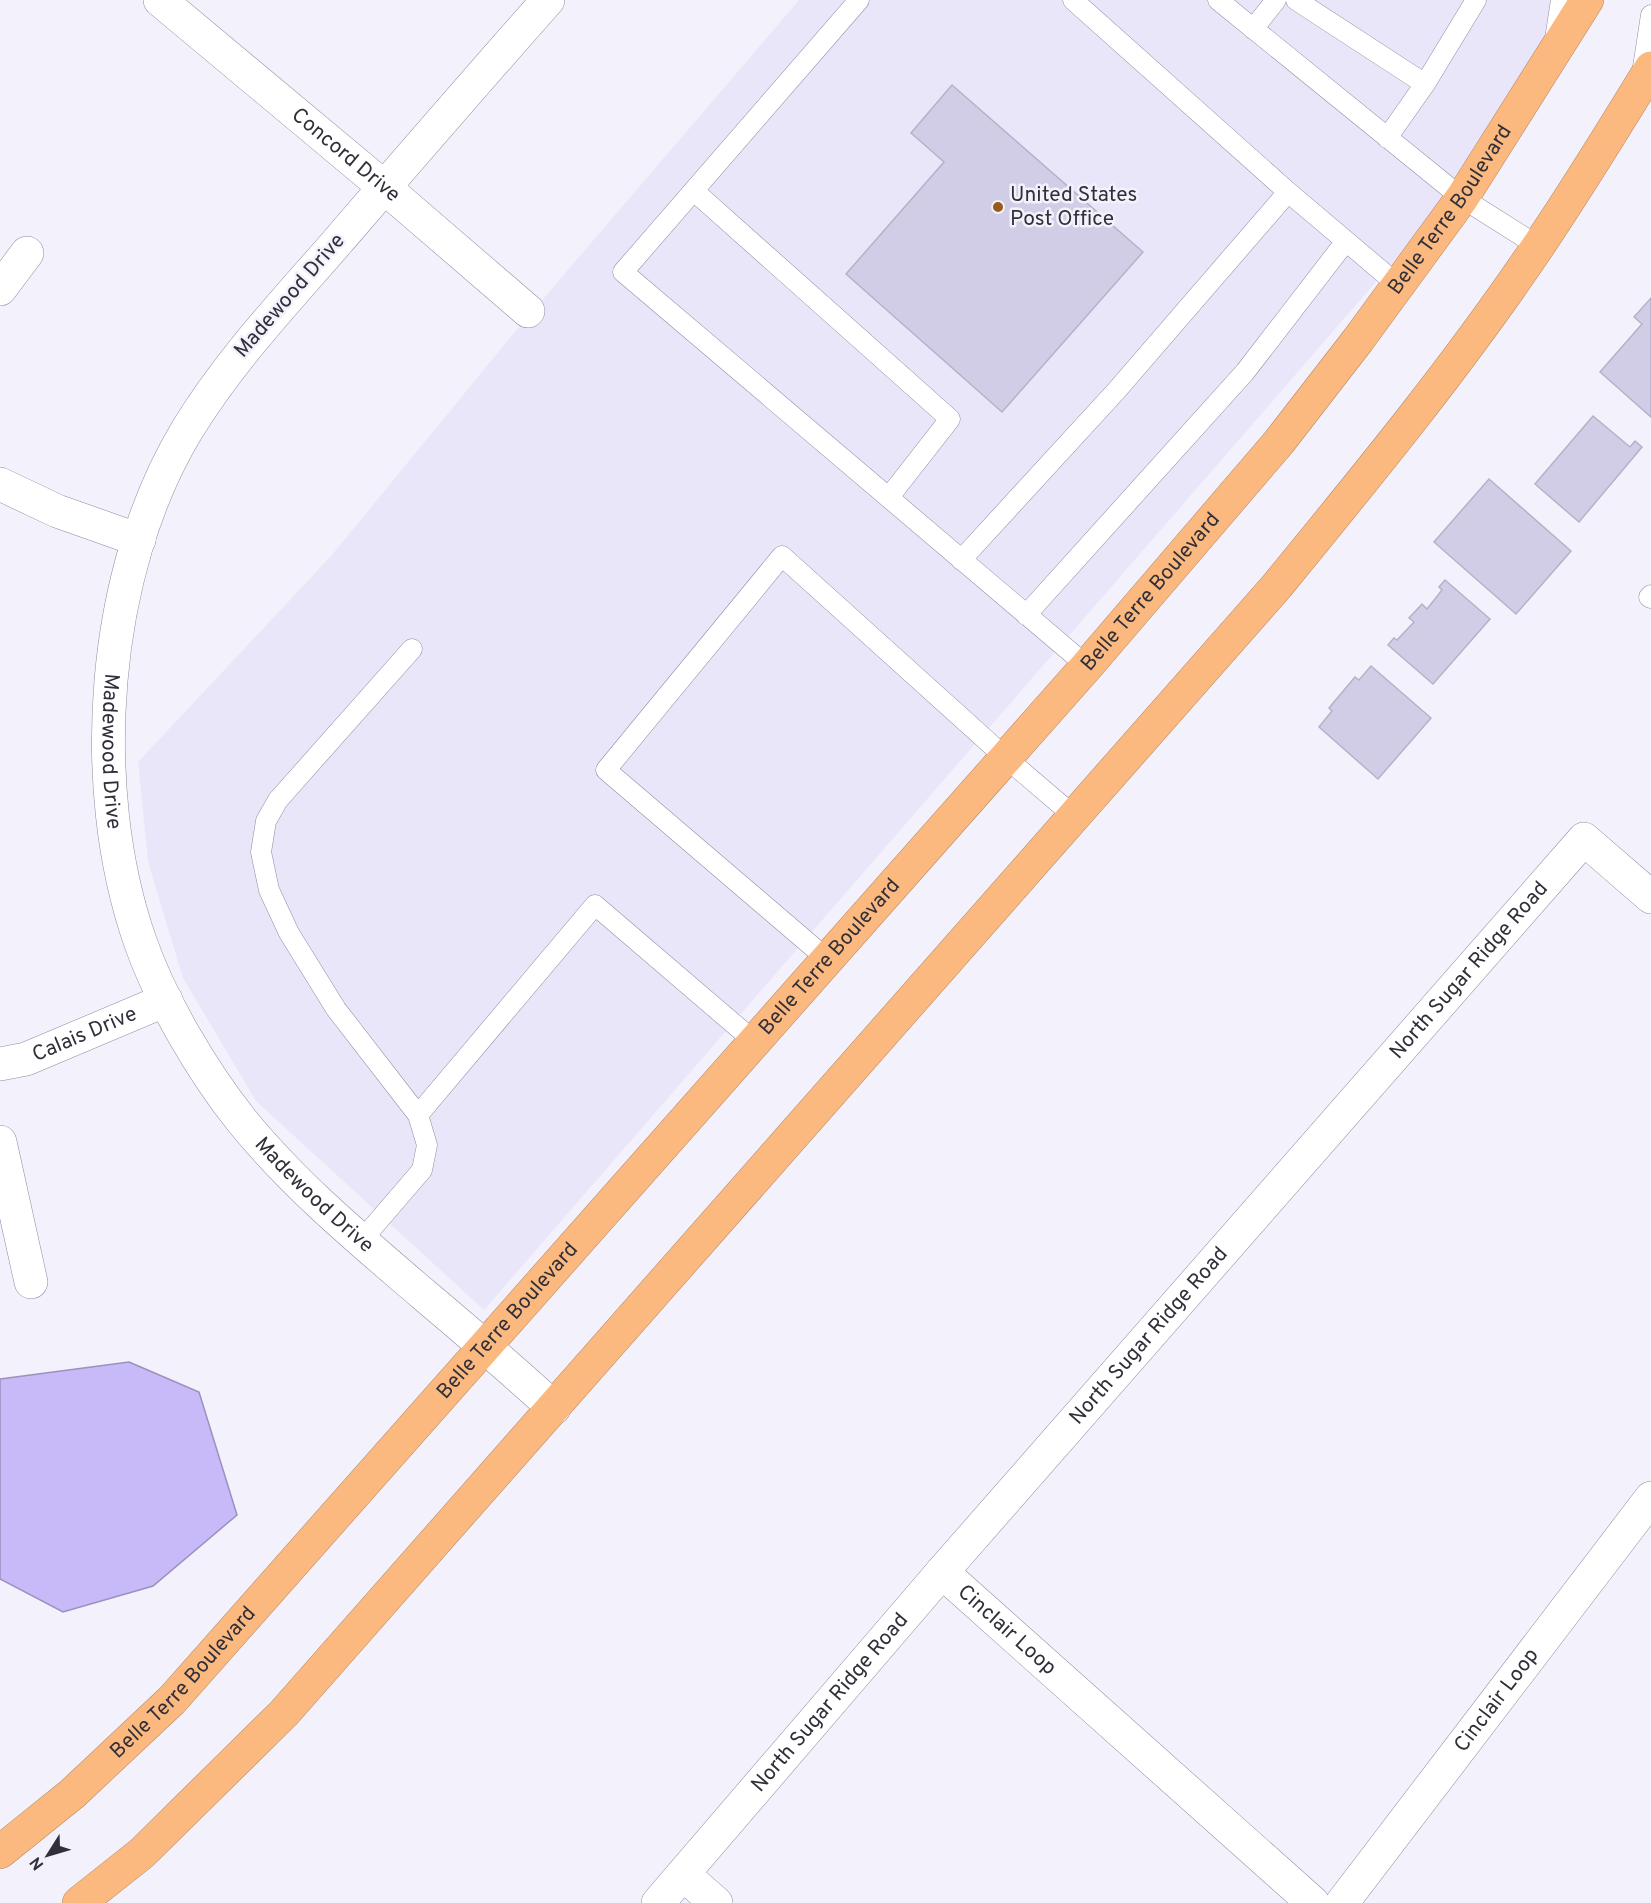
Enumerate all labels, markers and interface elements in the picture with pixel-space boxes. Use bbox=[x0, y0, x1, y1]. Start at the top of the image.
street label: Concord Drive bbox=[286, 102, 406, 208]
street label: Belle Terre Boulevard bbox=[1382, 120, 1518, 300]
place label: United States Post Office bbox=[1010, 182, 1137, 233]
marker: United States Post Office bbox=[991, 200, 1005, 214]
street label: Madewood Drive bbox=[229, 228, 351, 364]
street label: Belle Terre Boulevard bbox=[1075, 507, 1226, 677]
street label: Madewood Drive bbox=[95, 673, 127, 831]
street label: Belle Terre Boulevard bbox=[753, 873, 906, 1041]
street label: North Sugar Ridge Road bbox=[1384, 876, 1554, 1065]
street label: Calais Drive bbox=[28, 1000, 141, 1068]
street label: Madewood Drive bbox=[248, 1131, 379, 1259]
street label: Belle Terre Boulevard bbox=[431, 1237, 584, 1405]
street label: North Sugar Ridge Road bbox=[1064, 1241, 1234, 1430]
street label: Cinclair Loop bbox=[952, 1579, 1062, 1681]
street label: Belle Terre Boulevard bbox=[104, 1601, 262, 1765]
street label: North Sugar Ridge Road bbox=[745, 1607, 914, 1798]
street label: Cinclair Loop bbox=[1448, 1643, 1545, 1758]
north arrow bbox=[18, 1825, 78, 1885]
text: N bbox=[26, 1852, 49, 1873]

